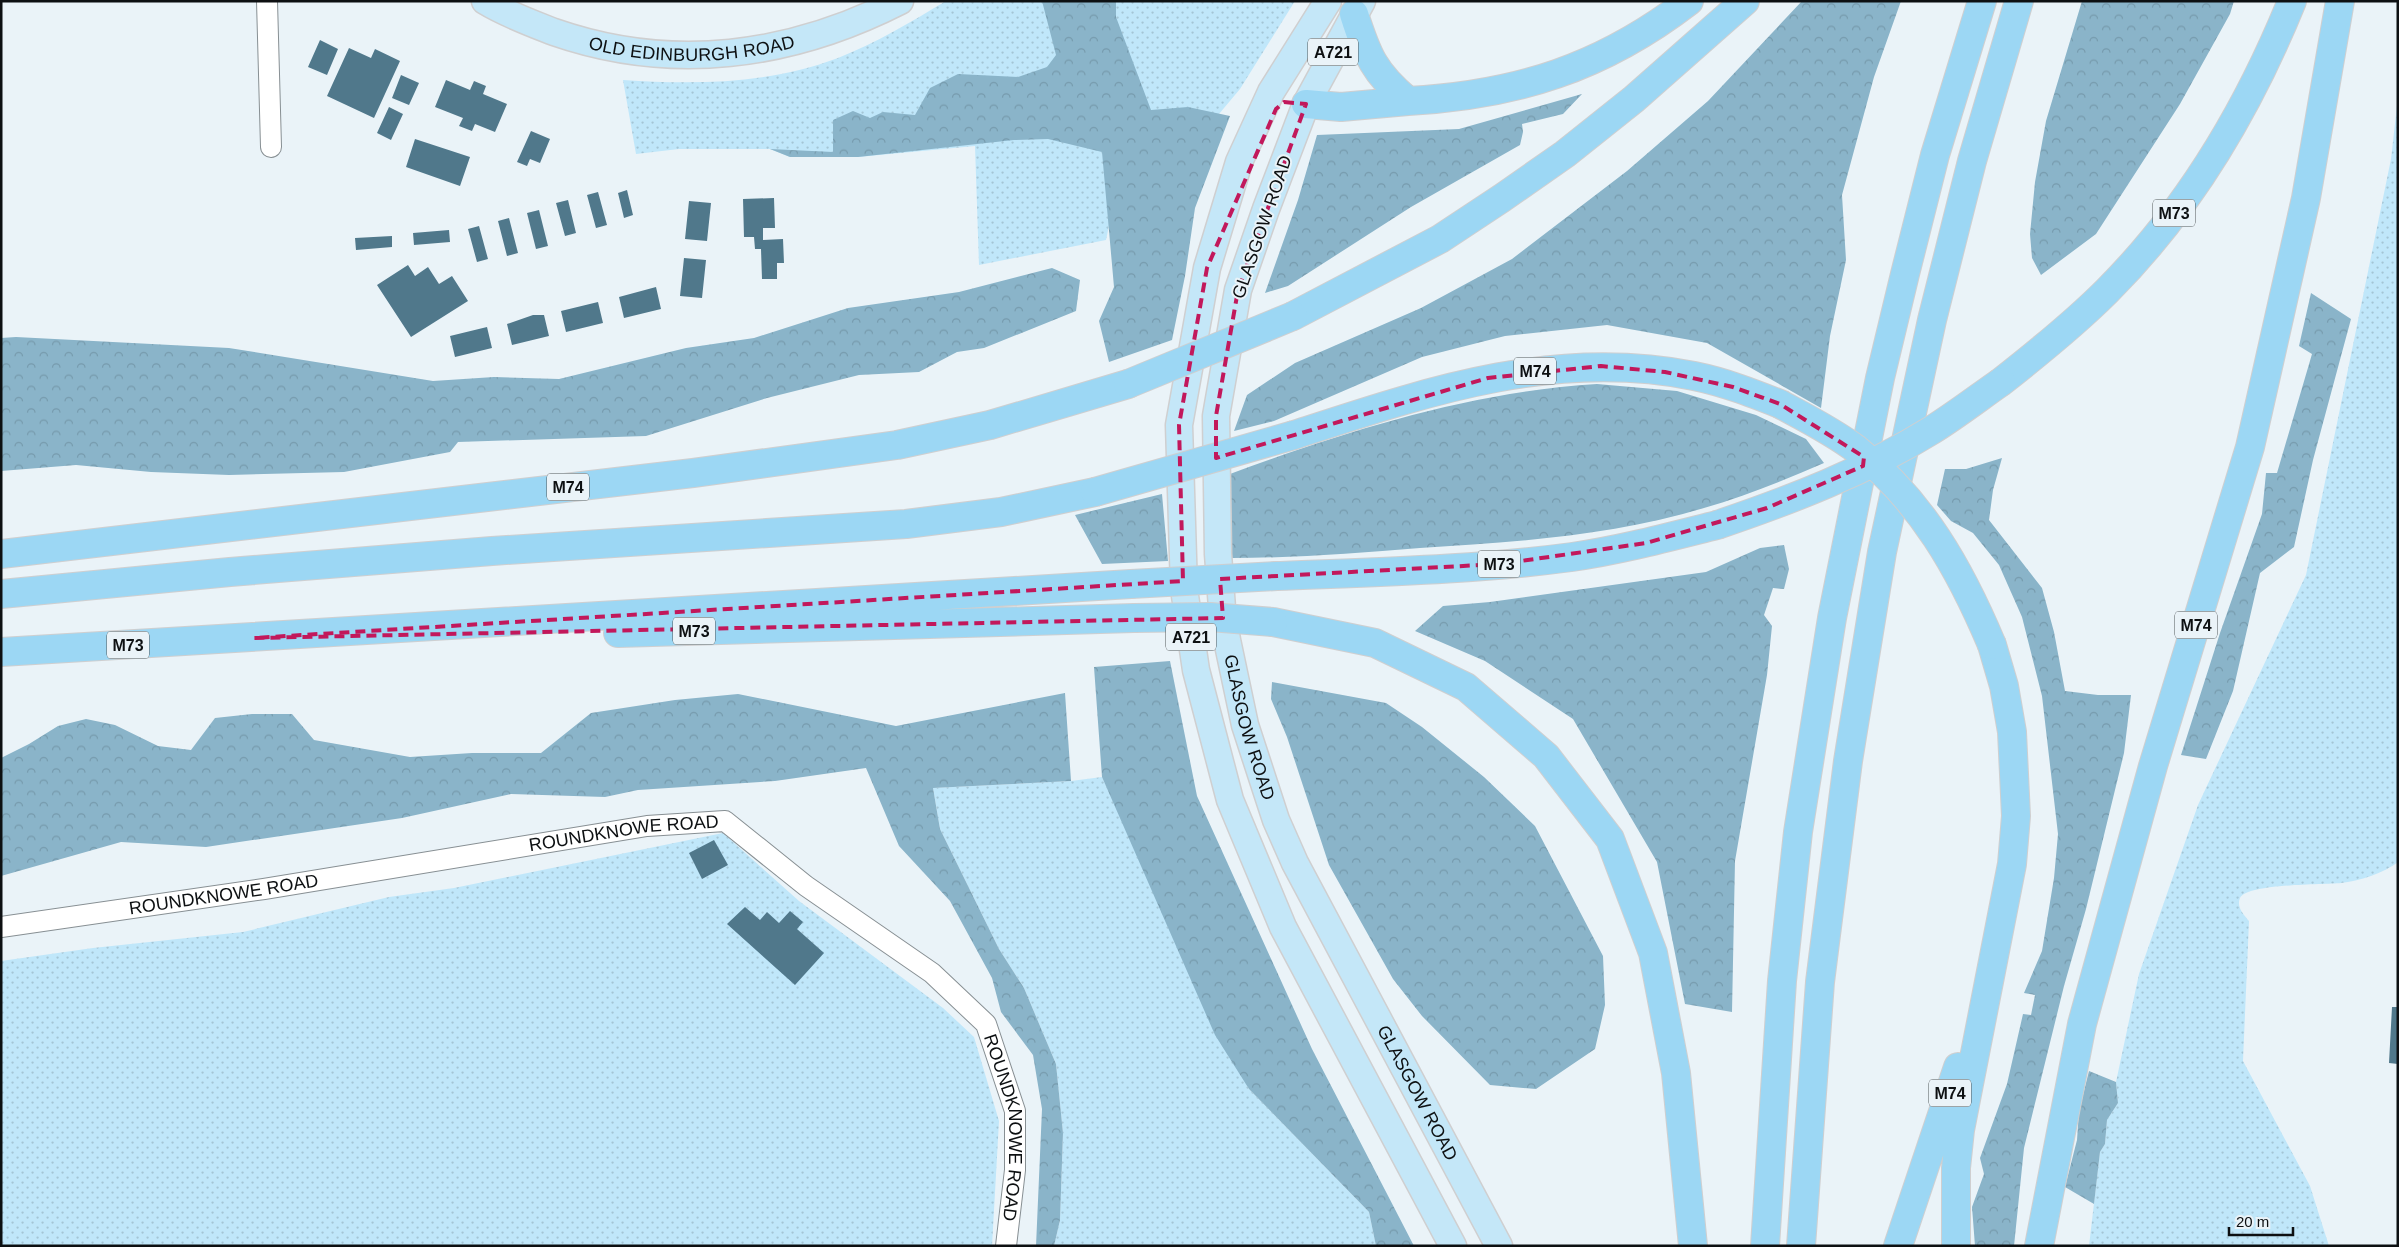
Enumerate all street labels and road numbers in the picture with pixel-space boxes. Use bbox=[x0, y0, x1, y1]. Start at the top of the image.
street label: OLD EDINBURGH ROAD bbox=[587, 32, 796, 65]
road number: A721 bbox=[1308, 38, 1358, 66]
street label: GLASGOW ROAD bbox=[1228, 153, 1296, 301]
road number: M73 bbox=[2153, 200, 2195, 227]
road number: M74 bbox=[1514, 358, 1556, 384]
road number: M74 bbox=[547, 474, 589, 501]
road number: M73 bbox=[1478, 550, 1520, 578]
road number: M74 bbox=[2175, 612, 2217, 638]
road number: M73 bbox=[673, 618, 715, 644]
road number: A721 bbox=[1166, 624, 1216, 650]
road number: M73 bbox=[107, 632, 149, 658]
street label: GLASGOW ROAD bbox=[1220, 653, 1279, 803]
street label: ROUNDKNOWE ROAD bbox=[528, 811, 719, 855]
street label: ROUNDKNOWE ROAD bbox=[128, 870, 320, 918]
street label: GLASGOW ROAD bbox=[1373, 1022, 1462, 1164]
street label: ROUNDKNOWE ROAD bbox=[980, 1031, 1025, 1222]
road number: M74 bbox=[1929, 1080, 1971, 1106]

